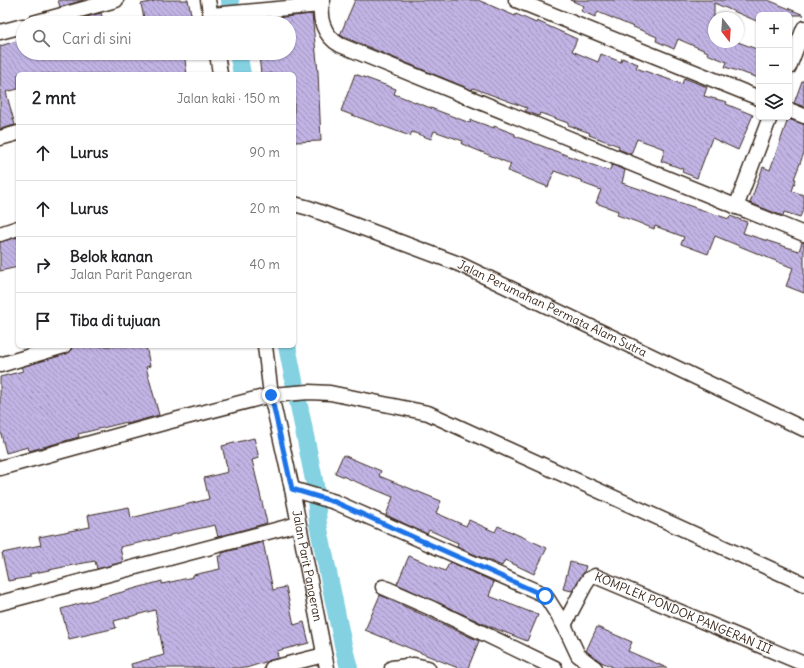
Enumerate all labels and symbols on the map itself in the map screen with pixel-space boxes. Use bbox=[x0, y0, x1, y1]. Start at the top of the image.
north arrow bbox=[708, 12, 744, 48]
street label: Jalan Perumahan Permata Alam Sutra bbox=[455, 257, 650, 360]
route end bbox=[262, 386, 280, 404]
street label: Jalan Parit Pangeran bbox=[289, 509, 326, 623]
street label: KOMPLEK PONDOK PANGERAN III bbox=[593, 569, 775, 657]
route start bbox=[536, 587, 554, 605]

